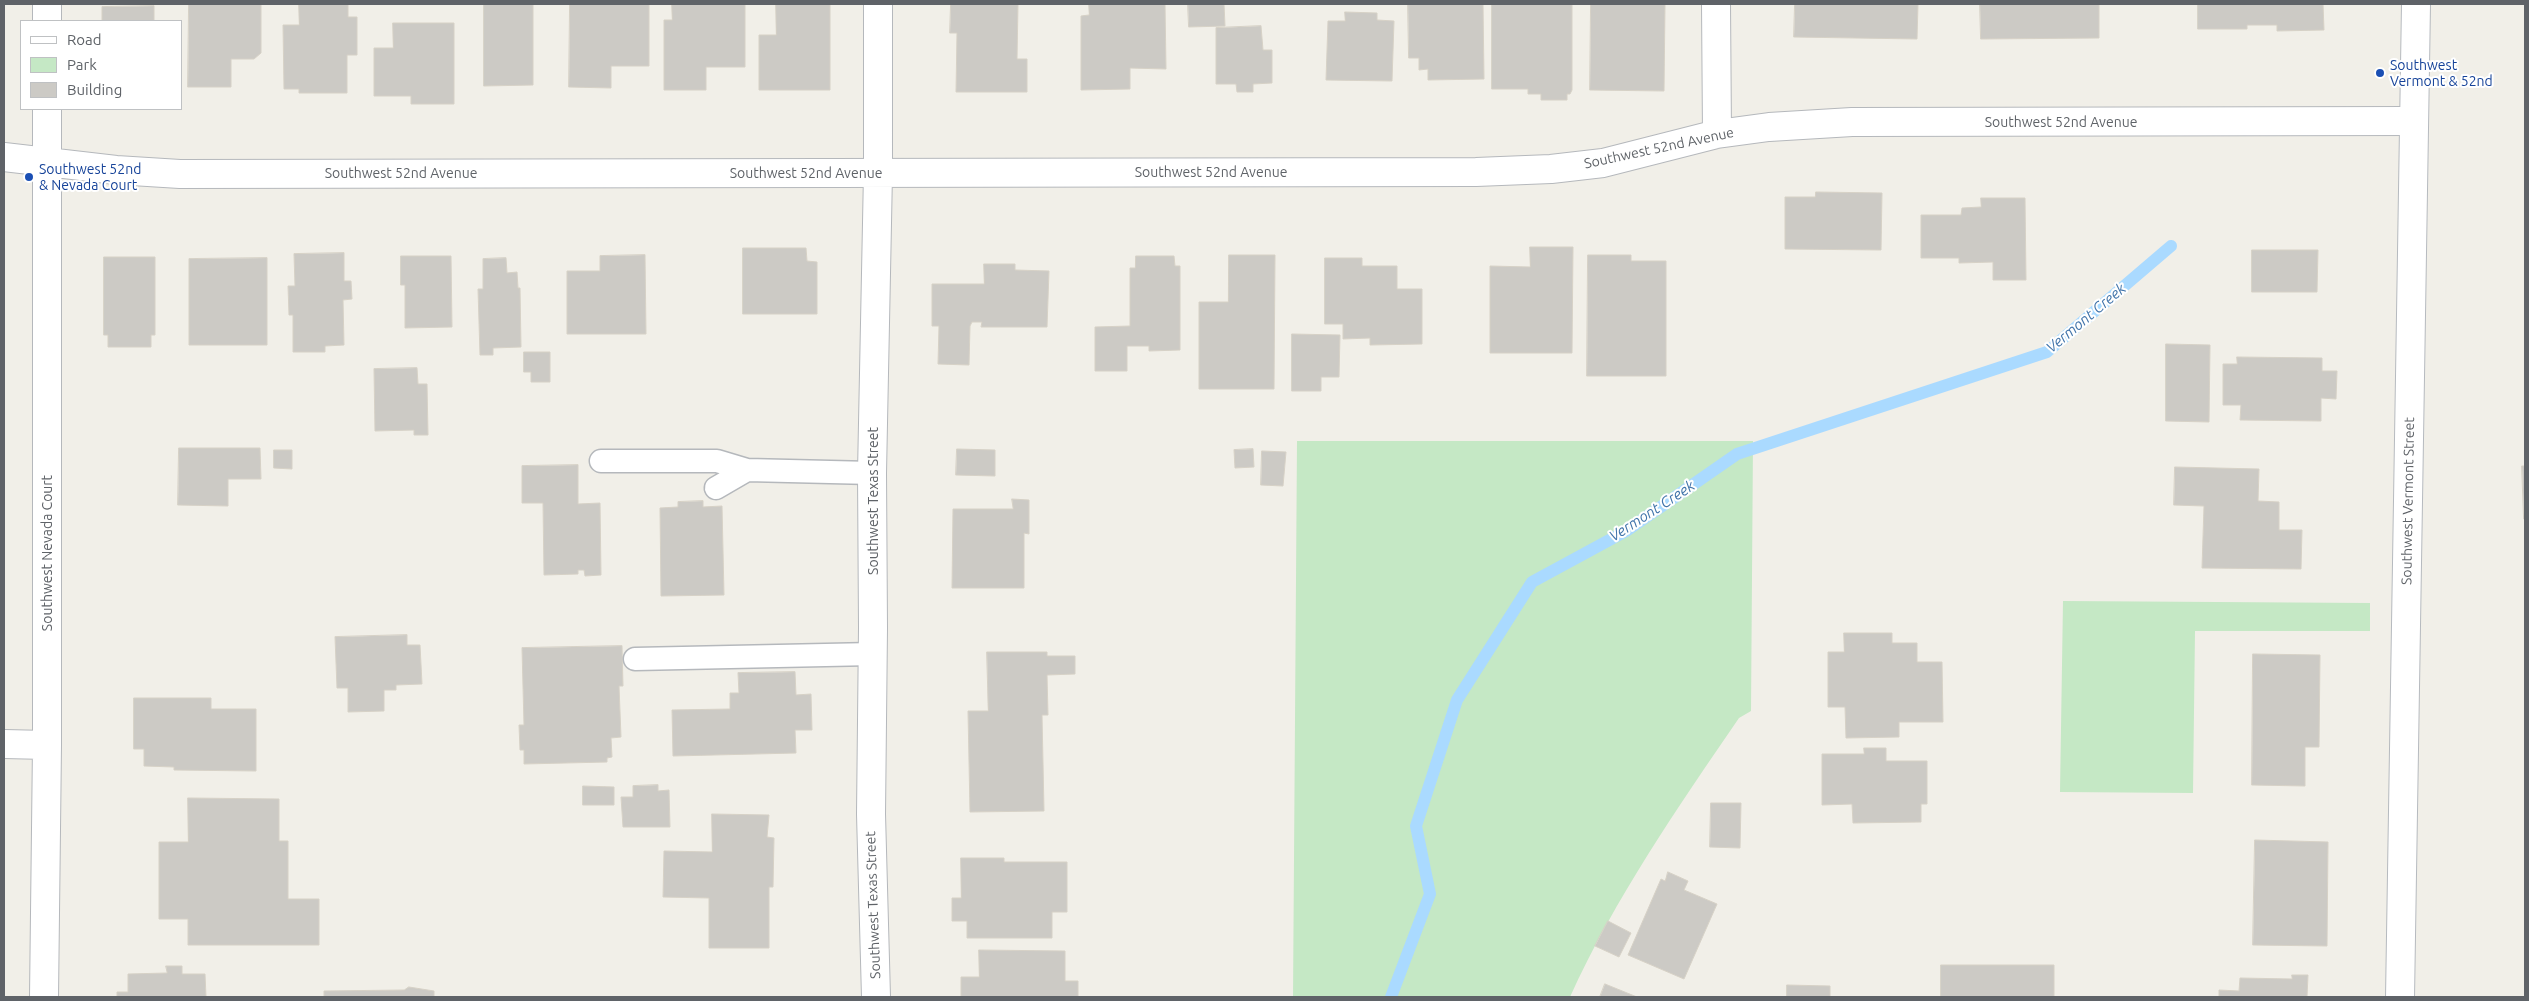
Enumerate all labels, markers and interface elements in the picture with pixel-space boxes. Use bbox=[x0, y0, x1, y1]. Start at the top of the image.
legend bbox=[20, 20, 182, 110]
text: Road bbox=[67, 31, 102, 48]
text: Park bbox=[67, 56, 97, 73]
place label: Southwest Vermont & 52nd bbox=[2390, 57, 2493, 90]
marker: Southwest Vermont & 52nd bbox=[2374, 67, 2386, 79]
text: Building bbox=[67, 81, 122, 98]
street label: Southwest 52nd Avenue bbox=[1985, 114, 2137, 130]
street label: Southwest 52nd Avenue bbox=[1583, 124, 1735, 172]
place label: Southwest 52nd & Nevada Court bbox=[39, 161, 141, 193]
street label: Southwest 52nd Avenue bbox=[1135, 164, 1287, 180]
street label: Southwest 52nd Avenue bbox=[325, 165, 477, 181]
street label: Southwest 52nd Avenue bbox=[730, 165, 882, 181]
marker: Southwest 52nd & Nevada Court bbox=[23, 171, 35, 183]
water label: Vermont Creek bbox=[2043, 280, 2129, 356]
street label: Southwest Vermont Street bbox=[2398, 417, 2418, 585]
street label: Southwest Texas Street bbox=[865, 427, 881, 575]
street label: Southwest Nevada Court bbox=[39, 475, 55, 631]
water label: Vermont Creek bbox=[1606, 477, 1698, 545]
street label: Southwest Texas Street bbox=[862, 831, 884, 979]

